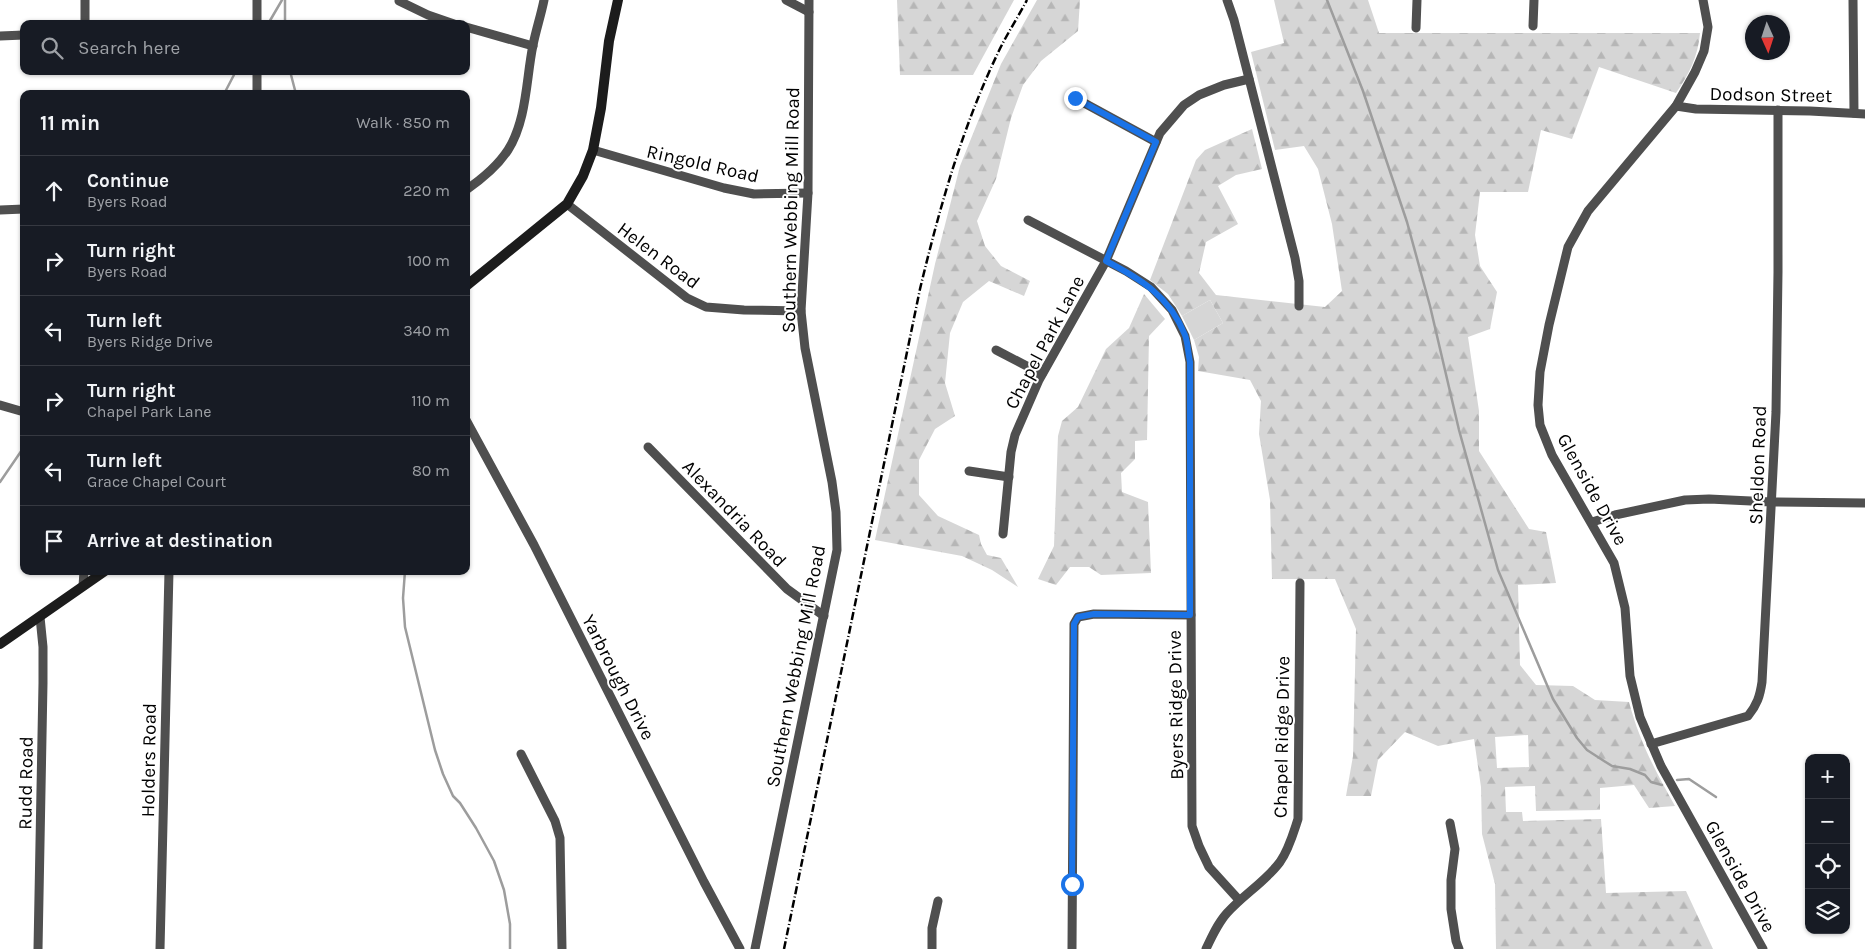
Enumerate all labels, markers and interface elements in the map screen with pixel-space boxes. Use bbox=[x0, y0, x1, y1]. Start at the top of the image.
north arrow bbox=[1745, 15, 1790, 60]
search box bbox=[20, 20, 470, 75]
icon: search bbox=[38, 34, 66, 62]
text: Search here bbox=[78, 37, 180, 59]
street label: Dodson Street bbox=[1709, 83, 1833, 107]
street label: Southern Webbing Mill Road bbox=[778, 87, 804, 333]
route end bbox=[1064, 87, 1087, 110]
text: 11 min bbox=[40, 111, 100, 135]
text: Walk · 850 m bbox=[356, 113, 450, 132]
street label: Ringold Road bbox=[644, 140, 761, 188]
text: Continue bbox=[87, 170, 169, 192]
icon: ahead bbox=[40, 177, 68, 205]
text: 220 m bbox=[403, 181, 450, 200]
text: Byers Road bbox=[87, 192, 167, 211]
street label: Helen Road bbox=[613, 218, 704, 294]
text: Turn right bbox=[87, 240, 176, 262]
icon: right bbox=[40, 247, 68, 275]
text: 100 m bbox=[407, 251, 450, 270]
text: Byers Road bbox=[87, 262, 167, 281]
street label: Chapel Park Lane bbox=[1000, 272, 1089, 413]
text: Turn left bbox=[87, 310, 162, 332]
icon: left bbox=[40, 317, 68, 345]
text: 340 m bbox=[403, 321, 450, 340]
text: Byers Ridge Drive bbox=[87, 332, 213, 351]
text: Turn right bbox=[87, 380, 176, 402]
icon: right bbox=[40, 387, 68, 415]
text: 110 m bbox=[411, 391, 450, 410]
text: Chapel Park Lane bbox=[87, 402, 212, 421]
street label: Sheldon Road bbox=[1745, 405, 1771, 525]
street label: Glenside Drive bbox=[1552, 430, 1632, 549]
text: Turn left bbox=[87, 450, 162, 472]
street label: Alexandria Road bbox=[678, 456, 791, 572]
icon: left bbox=[40, 457, 68, 485]
text: 80 m bbox=[412, 461, 450, 480]
text: Grace Chapel Court bbox=[87, 472, 226, 491]
icon: arrive bbox=[40, 527, 68, 555]
text: Arrive at destination bbox=[87, 530, 273, 552]
street label: Southern Webbing Mill Road bbox=[762, 543, 830, 789]
street label: Yarbrough Drive bbox=[577, 611, 659, 744]
street label: Byers Ridge Drive bbox=[1164, 630, 1188, 780]
street label: Chapel Ridge Drive bbox=[1270, 656, 1294, 818]
street label: Holders Road bbox=[137, 703, 161, 817]
street label: Rudd Road bbox=[14, 736, 38, 830]
map controls bbox=[1805, 754, 1850, 934]
button: + bbox=[1805, 754, 1850, 799]
button: − bbox=[1805, 799, 1850, 844]
street label: Glenside Drive bbox=[1700, 817, 1780, 936]
button: locate bbox=[1805, 844, 1850, 889]
route start bbox=[1061, 873, 1084, 896]
button: layers bbox=[1805, 889, 1850, 934]

